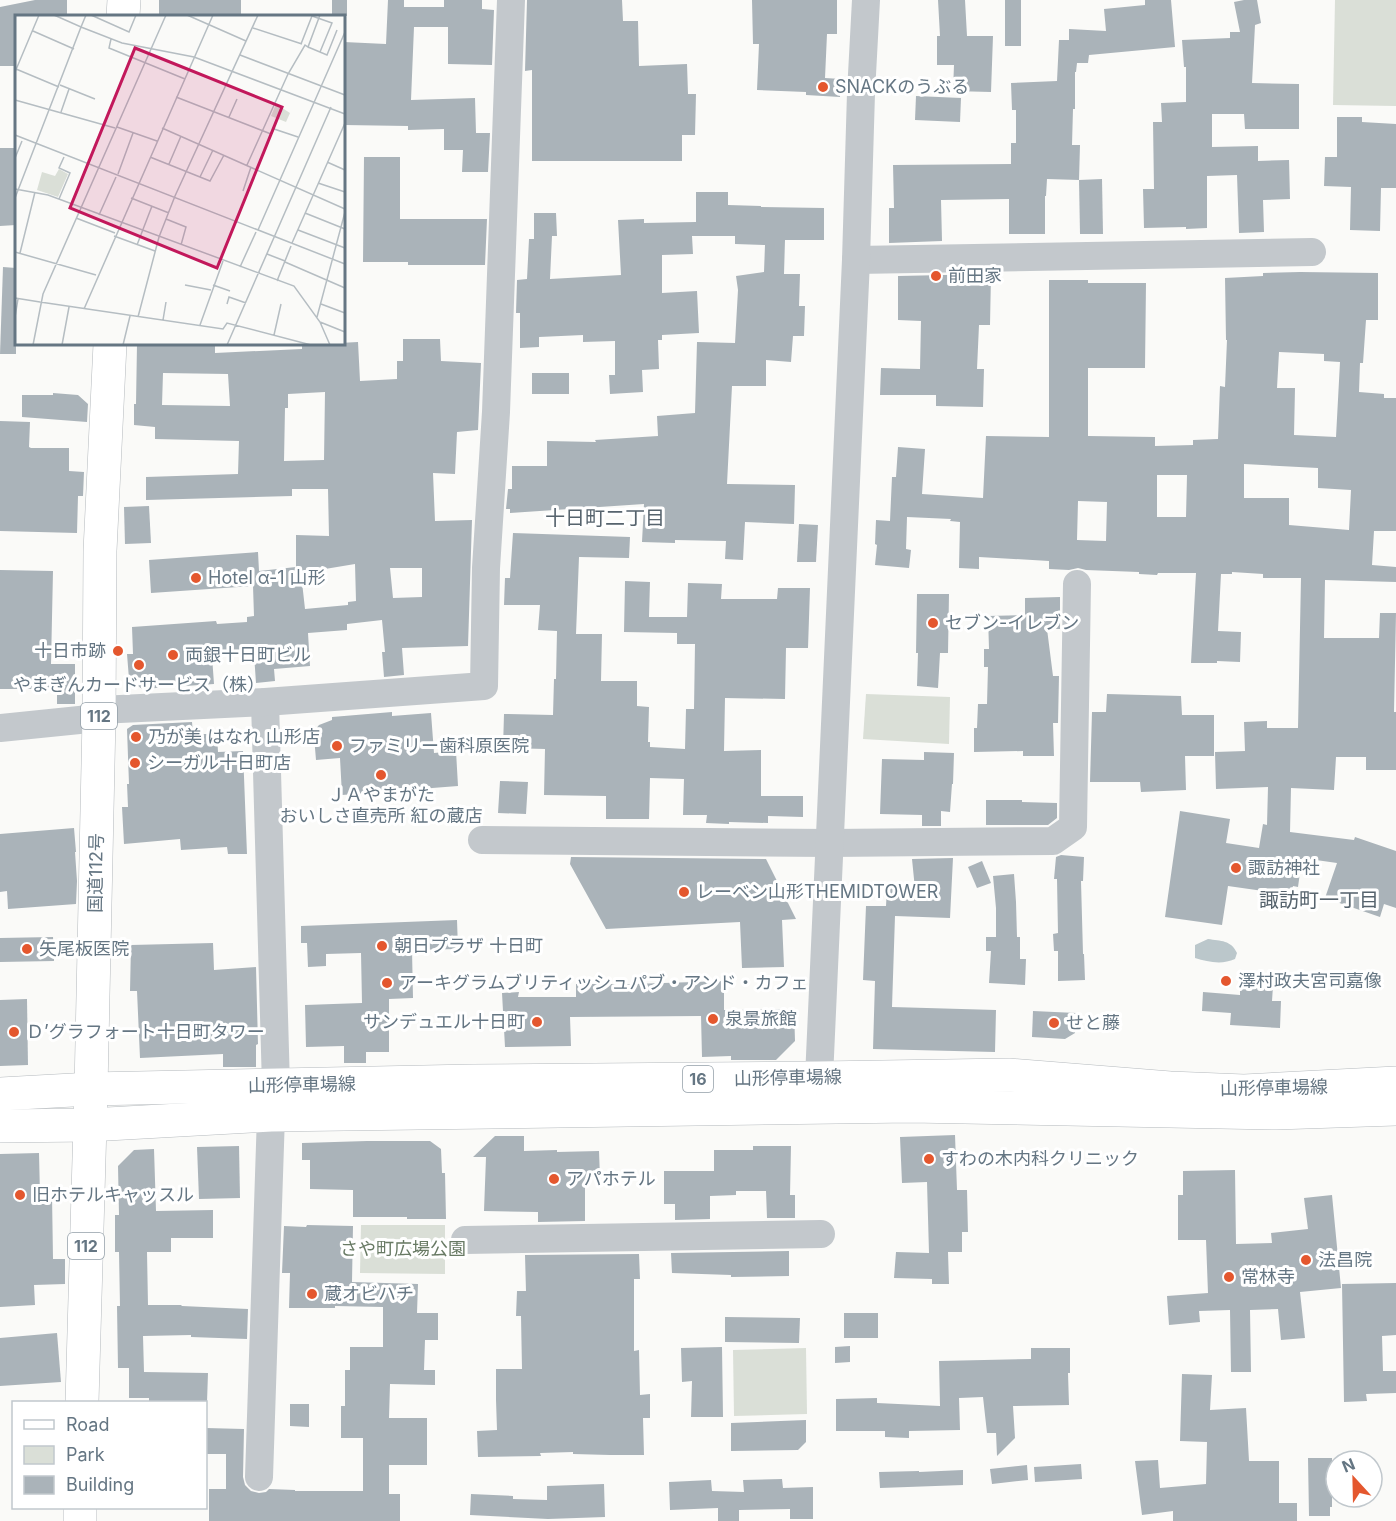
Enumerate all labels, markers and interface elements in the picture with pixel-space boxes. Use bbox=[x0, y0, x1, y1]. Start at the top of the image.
inset map bbox=[15, 15, 345, 345]
place label: SNACKのうぶる bbox=[835, 76, 969, 97]
marker: SNACKのうぶる bbox=[816, 80, 830, 94]
place label: 前田家 bbox=[948, 265, 1002, 286]
marker: 前田家 bbox=[929, 269, 943, 283]
district label: 十日町二丁目 bbox=[545, 506, 665, 530]
place label: Hotel α-1 山形 bbox=[208, 567, 326, 588]
marker: Hotel α-1 山形 bbox=[189, 571, 203, 585]
place label: セブン-イレブン bbox=[945, 612, 1079, 633]
marker: セブン-イレブン bbox=[926, 616, 940, 630]
place label: 十日市跡 bbox=[34, 640, 106, 661]
marker: 十日市跡 bbox=[111, 644, 125, 658]
place label: 両銀十日町ビル bbox=[185, 644, 311, 665]
marker: 両銀十日町ビル bbox=[166, 648, 180, 662]
marker: やまぎんカードサービス（株） bbox=[132, 658, 146, 672]
place label: やまぎんカードサービス（株） bbox=[13, 674, 265, 695]
road number: 112 bbox=[81, 703, 117, 729]
place label: 乃が美 はなれ 山形店 bbox=[148, 726, 320, 747]
marker: 乃が美 はなれ 山形店 bbox=[129, 730, 143, 744]
place label: ファミリー歯科原医院 bbox=[349, 735, 529, 756]
marker: ファミリー歯科原医院 bbox=[330, 739, 344, 753]
place label: シーガル十日町店 bbox=[147, 752, 291, 773]
marker: シーガル十日町店 bbox=[128, 756, 142, 770]
marker: ＪＡやまがた おいしさ直売所 紅の蔵店 bbox=[374, 768, 388, 782]
place label: ＪＡやまがた おいしさ直売所 紅の蔵店 bbox=[279, 784, 483, 826]
street label: 国道112号 bbox=[84, 833, 107, 913]
place label: 諏訪神社 bbox=[1248, 857, 1320, 878]
marker: 諏訪神社 bbox=[1229, 861, 1243, 875]
place label: レーベン山形THEMIDTOWER bbox=[696, 881, 939, 902]
marker: レーベン山形THEMIDTOWER bbox=[677, 885, 691, 899]
district label: 諏訪町一丁目 bbox=[1259, 888, 1379, 912]
place label: 朝日プラザ 十日町 bbox=[394, 935, 543, 956]
place label: 矢尾板医院 bbox=[39, 938, 129, 959]
marker: 朝日プラザ 十日町 bbox=[375, 939, 389, 953]
marker: 矢尾板医院 bbox=[20, 942, 34, 956]
place label: 澤村政夫宮司嘉像 bbox=[1238, 970, 1382, 991]
place label: アーキグラムブリティッシュパブ・アンド・カフェ bbox=[399, 972, 809, 993]
marker: 澤村政夫宮司嘉像 bbox=[1219, 974, 1233, 988]
marker: アーキグラムブリティッシュパブ・アンド・カフェ bbox=[380, 976, 394, 990]
place label: 泉景旅館 bbox=[725, 1008, 797, 1029]
place label: サンデュエル十日町 bbox=[363, 1011, 525, 1032]
marker: 泉景旅館 bbox=[706, 1012, 720, 1026]
place label: せと藤 bbox=[1066, 1012, 1120, 1033]
marker: サンデュエル十日町 bbox=[530, 1015, 544, 1029]
marker: せと藤 bbox=[1047, 1016, 1061, 1030]
place label: Ｄ’グラフォート十日町タワー bbox=[26, 1021, 265, 1042]
marker: Ｄ’グラフォート十日町タワー bbox=[7, 1025, 21, 1039]
road number: 16 bbox=[683, 1066, 713, 1092]
street label: 山形停車場線 bbox=[734, 1066, 842, 1089]
street label: 山形停車場線 bbox=[248, 1073, 356, 1096]
street label: 山形停車場線 bbox=[1220, 1076, 1328, 1099]
place label: すわの木内科クリニック bbox=[941, 1148, 1139, 1169]
marker: すわの木内科クリニック bbox=[922, 1152, 936, 1166]
place label: アパホテル bbox=[566, 1168, 656, 1189]
marker: アパホテル bbox=[547, 1172, 561, 1186]
place label: 旧ホテルキャッスル bbox=[32, 1184, 194, 1205]
marker: 旧ホテルキャッスル bbox=[13, 1188, 27, 1202]
road number: 112 bbox=[68, 1233, 104, 1259]
park label: さや町広場公園 bbox=[340, 1238, 466, 1259]
place label: 法昌院 bbox=[1318, 1249, 1372, 1270]
marker: 法昌院 bbox=[1299, 1253, 1313, 1267]
place label: 常林寺 bbox=[1241, 1266, 1295, 1287]
marker: 常林寺 bbox=[1222, 1270, 1236, 1284]
place label: 蔵オビハチ bbox=[324, 1283, 414, 1304]
marker: 蔵オビハチ bbox=[305, 1287, 319, 1301]
legend bbox=[12, 1401, 207, 1509]
text: Road bbox=[66, 1414, 109, 1435]
text: Park bbox=[66, 1444, 105, 1465]
north arrow bbox=[1324, 1449, 1384, 1509]
text: N bbox=[1339, 1454, 1358, 1477]
text: Building bbox=[66, 1474, 134, 1495]

